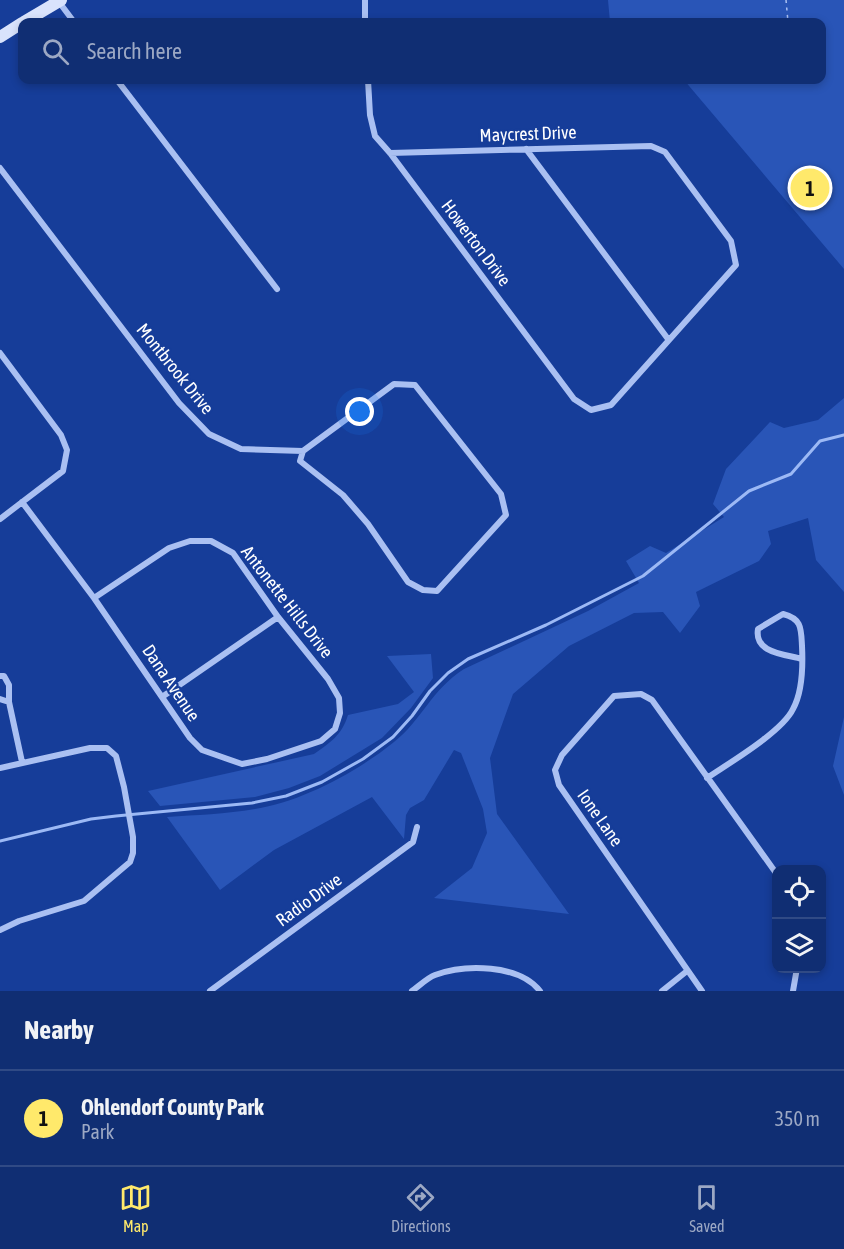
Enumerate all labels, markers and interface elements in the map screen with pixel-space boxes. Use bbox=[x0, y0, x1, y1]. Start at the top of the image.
search box bbox=[18, 18, 826, 84]
icon: search bbox=[39, 35, 72, 68]
text: Search here bbox=[87, 38, 182, 64]
street label: Maycrest Drive bbox=[479, 121, 577, 146]
pin: 1 bbox=[790, 166, 830, 210]
street label: Howerton Drive bbox=[437, 196, 516, 290]
street label: Montbrook Drive bbox=[132, 319, 218, 418]
your location bbox=[345, 397, 374, 426]
street label: Antonette Hills Drive bbox=[237, 541, 338, 662]
street label: Dana Avenue bbox=[138, 640, 205, 725]
street label: Ione Lane bbox=[573, 785, 628, 850]
map controls bbox=[772, 865, 826, 973]
button: locate bbox=[772, 865, 826, 919]
street label: Radio Drive bbox=[272, 869, 346, 930]
button: layers bbox=[772, 919, 826, 973]
text: Nearby bbox=[24, 1015, 94, 1045]
text: Ohlendorf County Park bbox=[81, 1094, 264, 1120]
text: 1 bbox=[39, 1107, 48, 1130]
text: 350 m bbox=[775, 1107, 820, 1130]
text: Park bbox=[81, 1120, 114, 1143]
tab: Map bbox=[119, 1181, 152, 1235]
tab: Directions bbox=[391, 1181, 451, 1235]
tab: Saved bbox=[689, 1181, 725, 1235]

